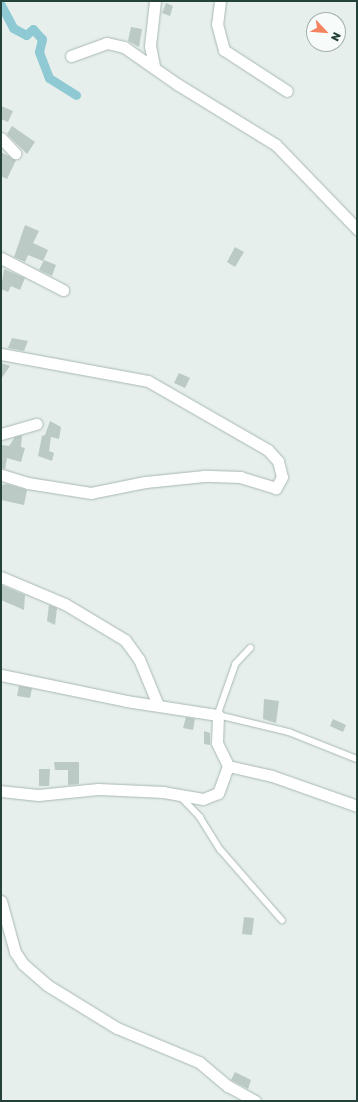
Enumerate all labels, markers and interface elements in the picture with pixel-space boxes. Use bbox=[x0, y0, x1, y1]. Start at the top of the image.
north arrow bbox=[306, 12, 346, 52]
text: N bbox=[329, 30, 344, 44]

